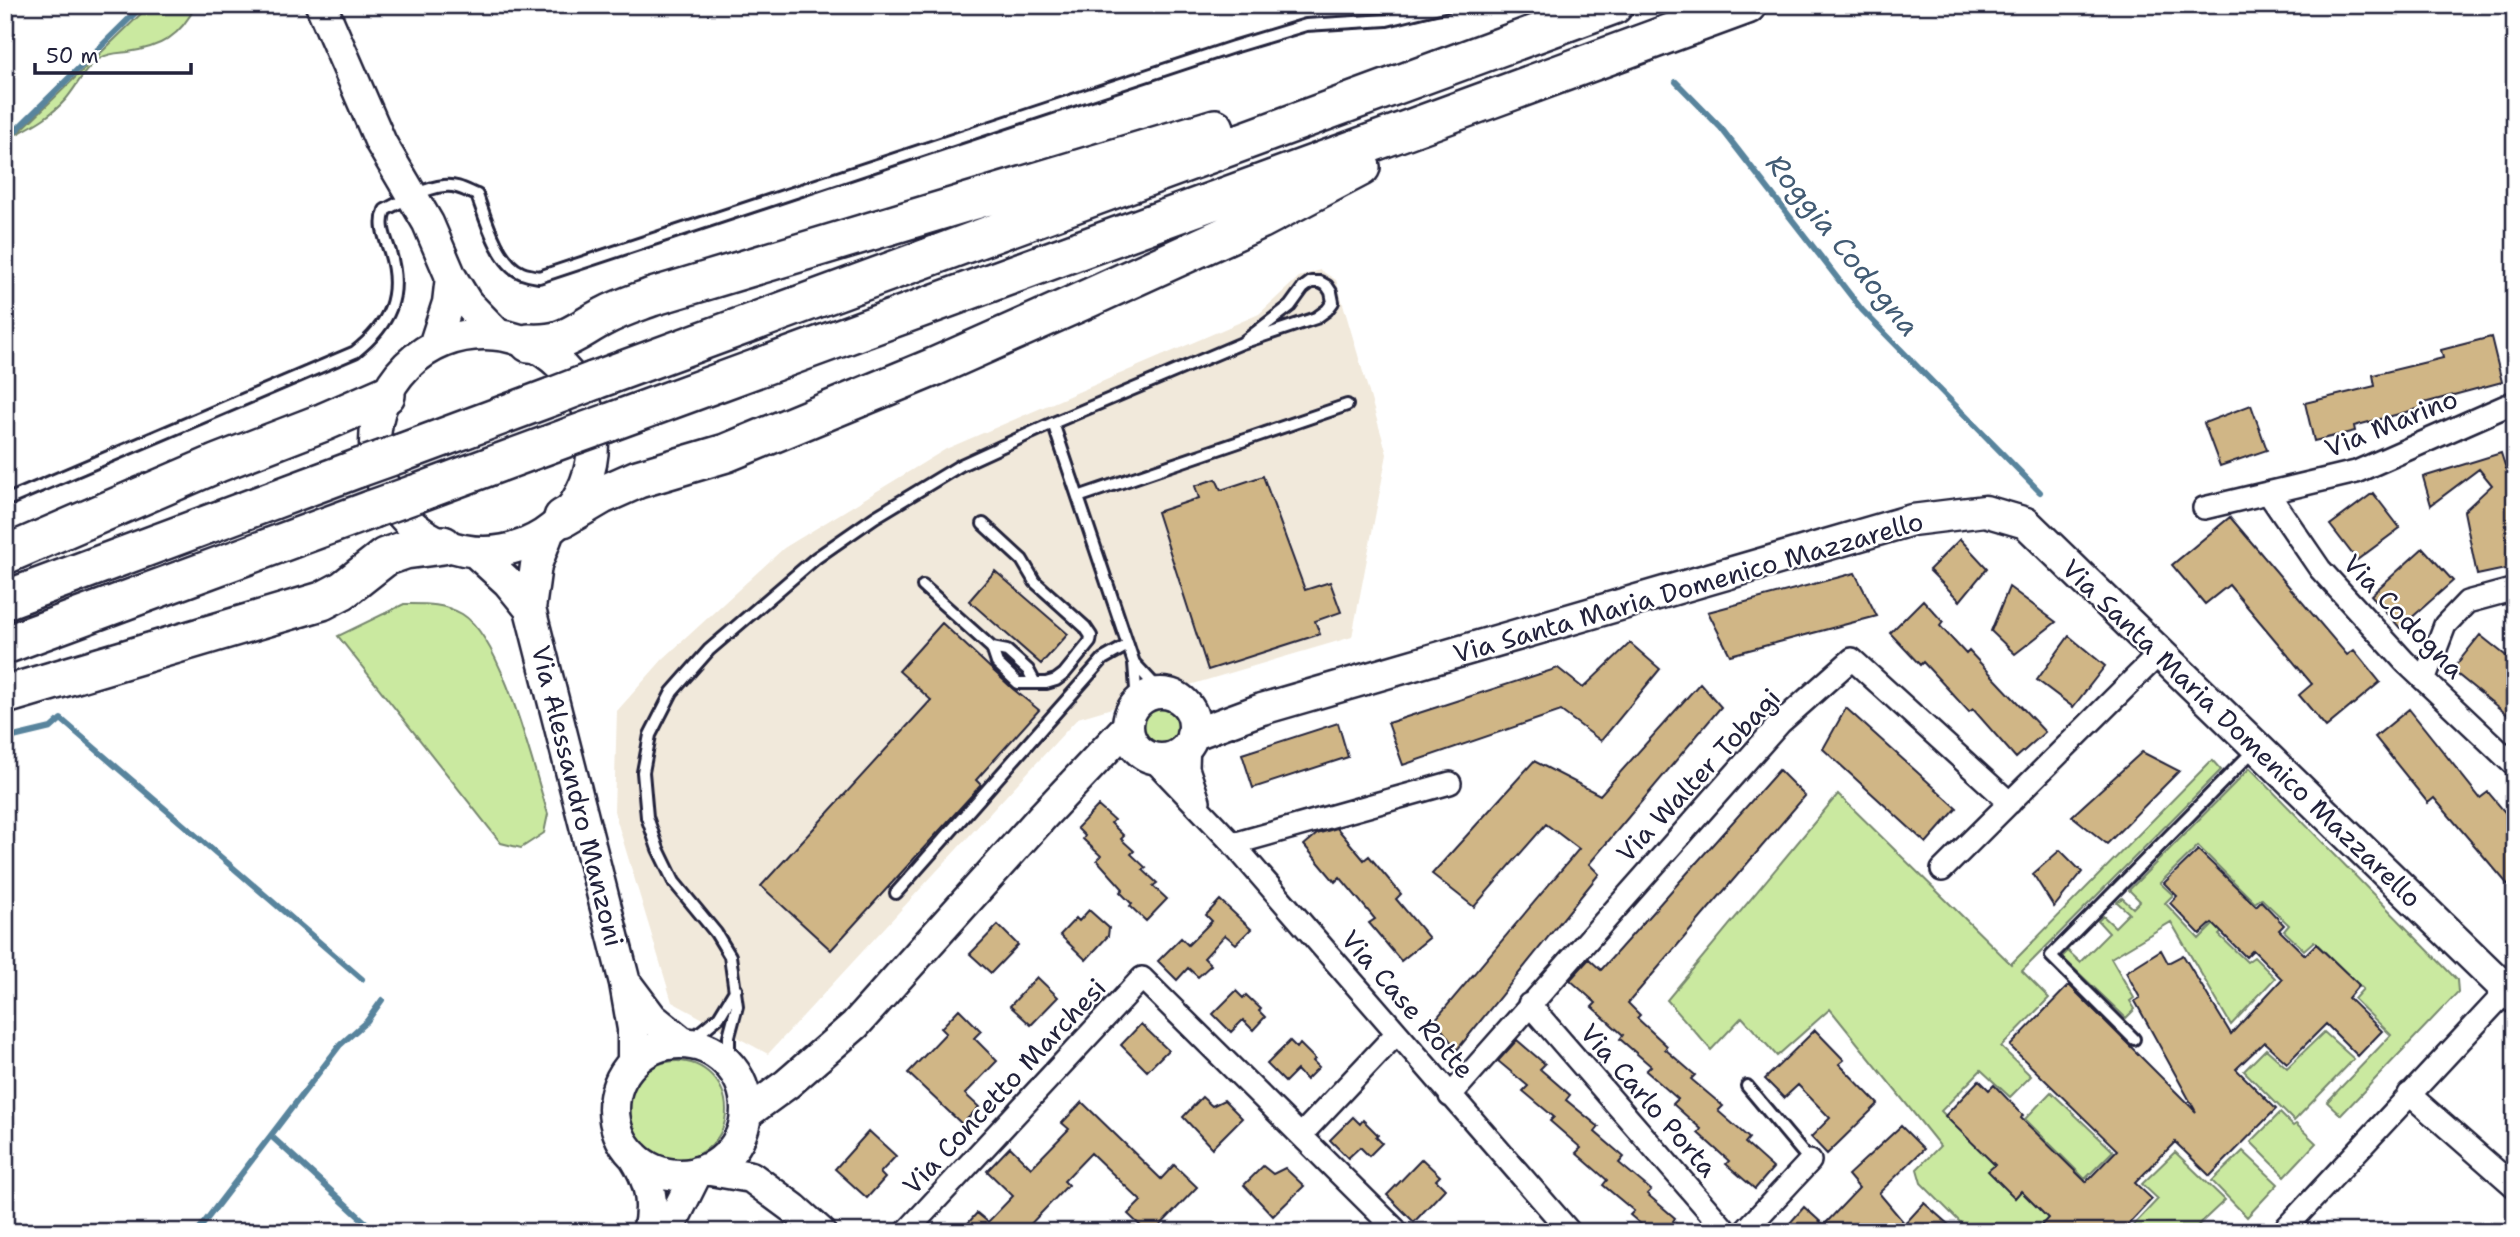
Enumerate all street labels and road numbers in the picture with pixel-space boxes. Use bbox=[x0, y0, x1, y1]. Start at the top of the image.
street label: Via Marino bbox=[2319, 381, 2463, 465]
street label: Via Santa Maria Domenico Mazzarello bbox=[1449, 503, 1927, 671]
street label: Via Codogna bbox=[2336, 546, 2472, 686]
street label: Via Santa Maria Domenico Mazzarello bbox=[2055, 551, 2429, 915]
street label: Via Alessandro Manzoni bbox=[524, 642, 632, 950]
street label: Via Walter Tobagi bbox=[1608, 681, 1788, 869]
street label: Via Case Rotte bbox=[1334, 922, 1482, 1086]
street label: Via Concetto Marchesi bbox=[895, 970, 1113, 1202]
street label: Via Carlo Porta bbox=[1573, 1016, 1725, 1184]

